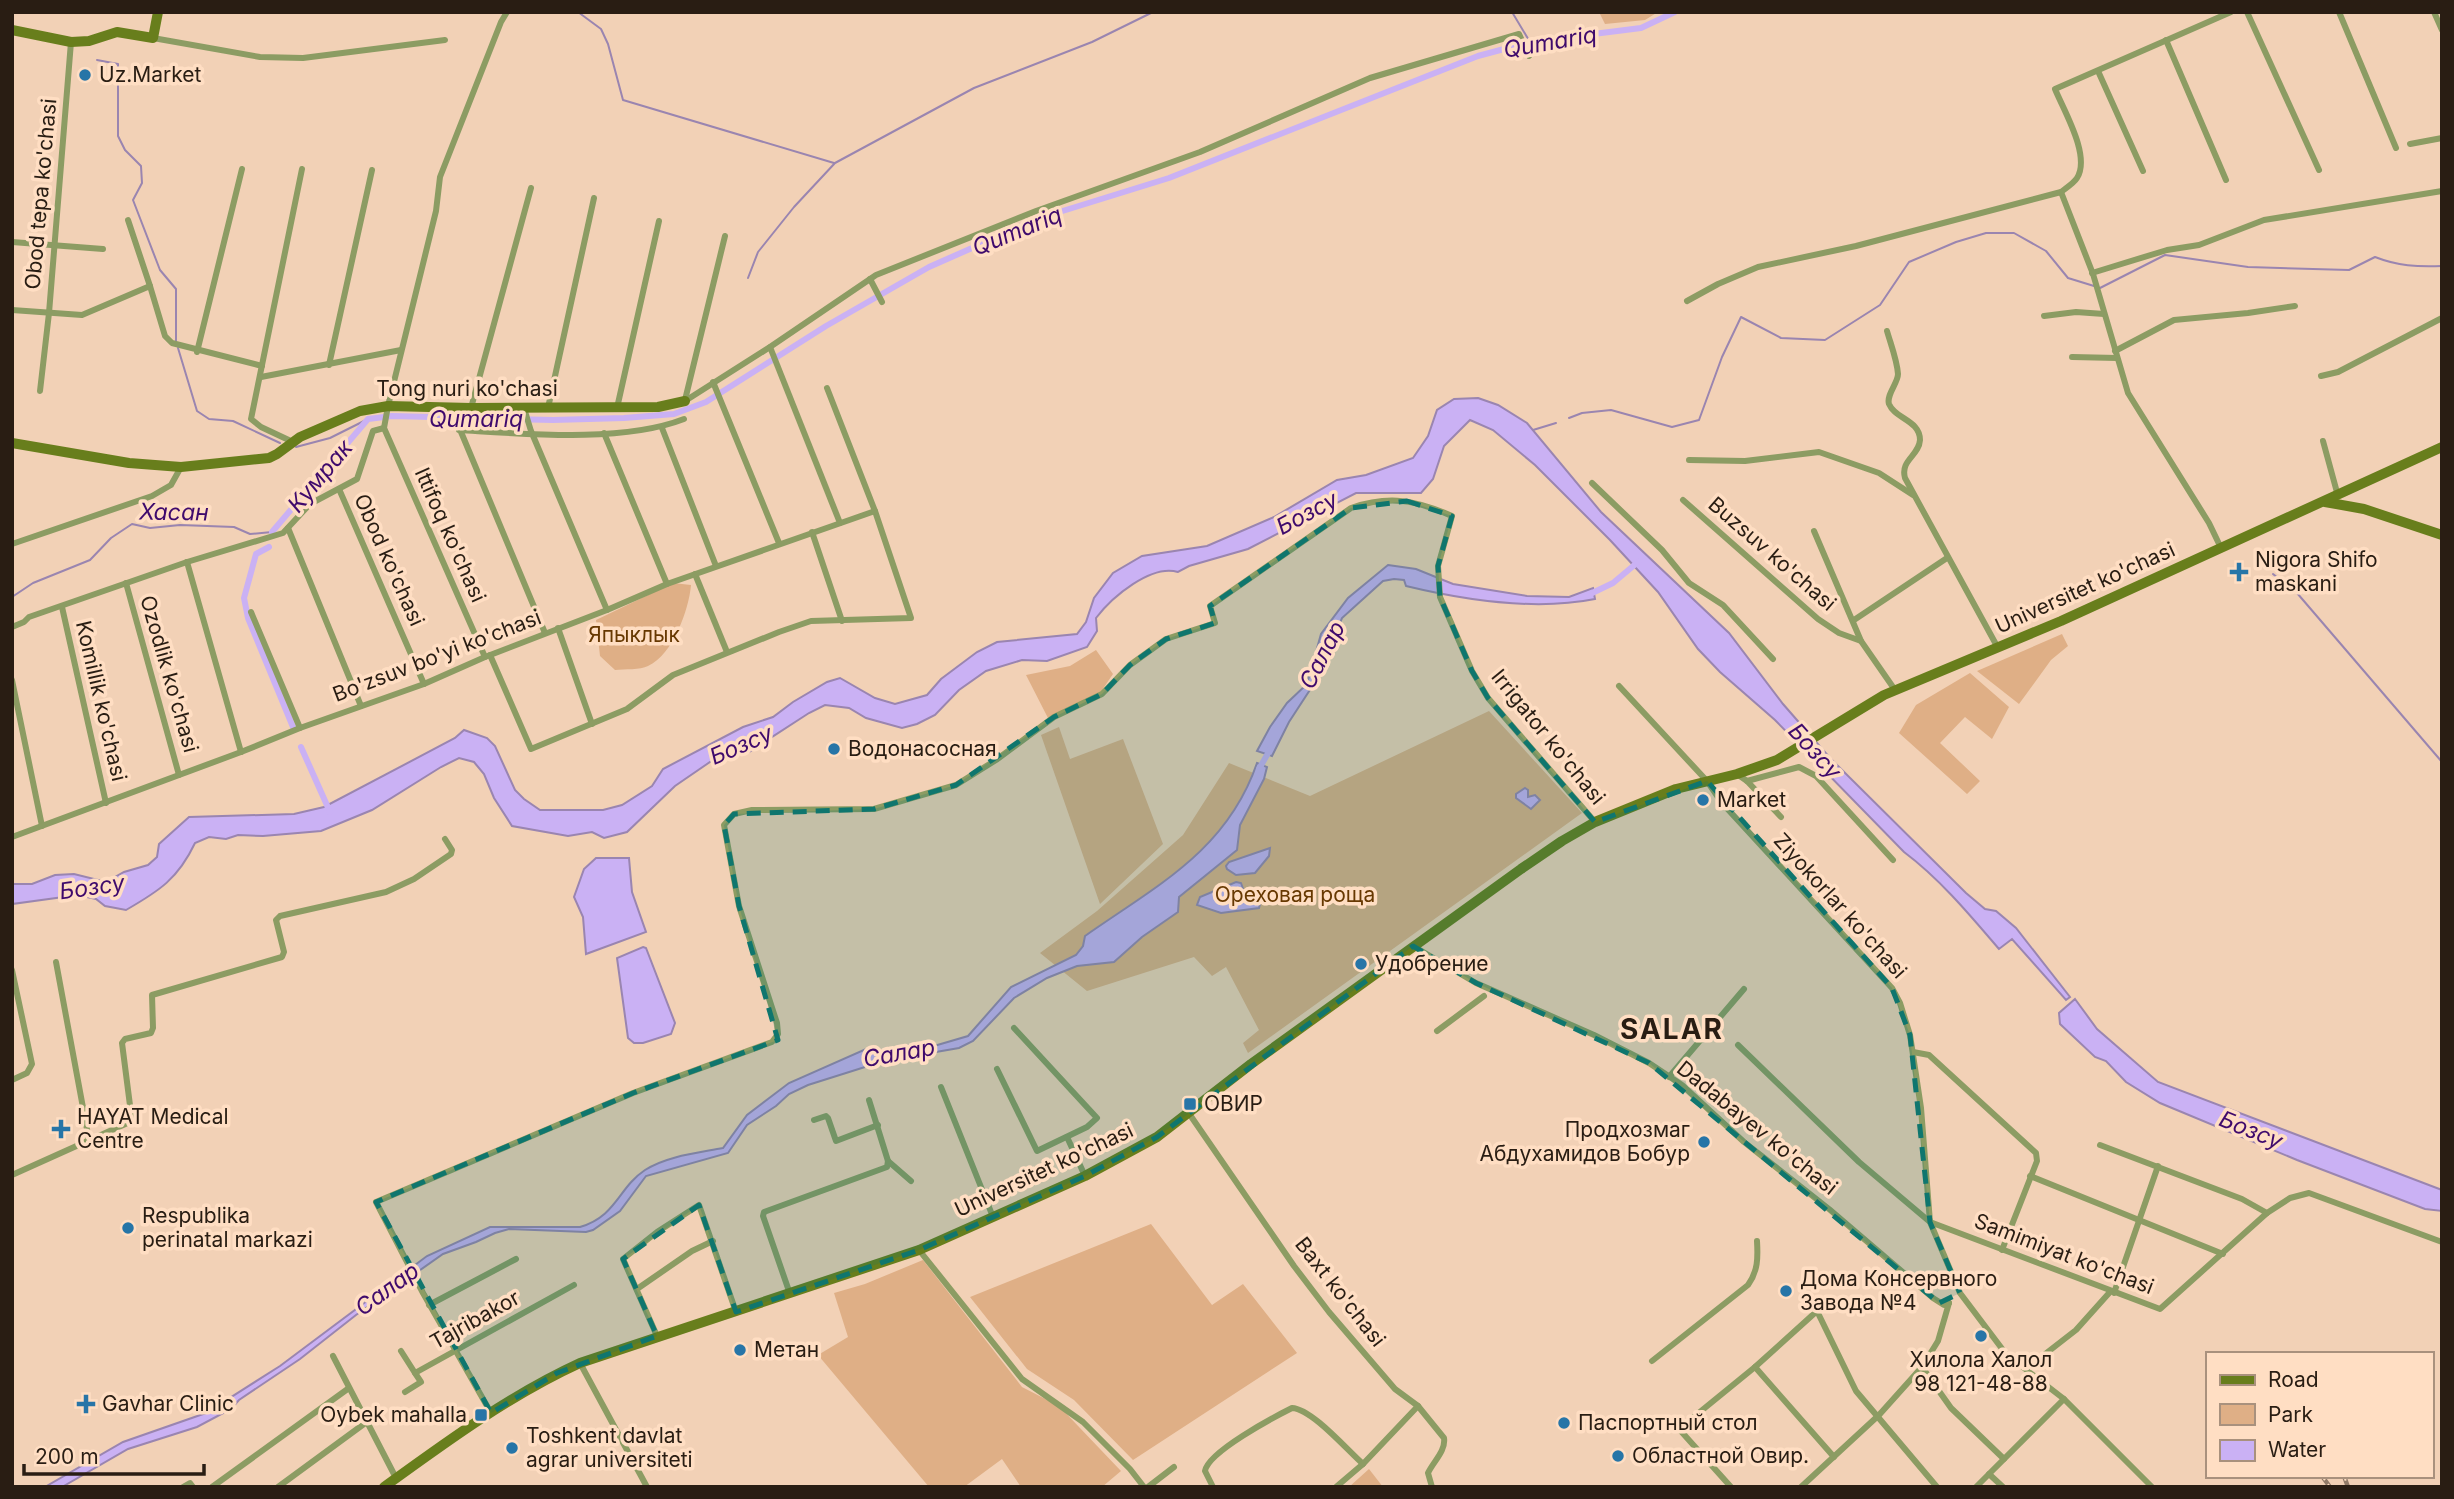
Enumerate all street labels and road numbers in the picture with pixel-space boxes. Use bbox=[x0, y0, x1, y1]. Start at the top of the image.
street label: Obod tepa ko'chasi bbox=[20, 97, 61, 291]
street label: Tong nuri ko'chasi bbox=[376, 376, 558, 401]
street label: Ittifoq ko'chasi bbox=[410, 464, 491, 606]
street label: Obod ko'chasi bbox=[349, 490, 430, 630]
street label: Buzsuv ko'chasi bbox=[1703, 491, 1841, 616]
street label: Universitet ko'chasi bbox=[1991, 537, 2179, 638]
street label: Ozodlik ko'chasi bbox=[135, 593, 204, 755]
street label: Bo'zsuv bo'yi ko'chasi bbox=[329, 604, 544, 707]
street label: Komillik ko'chasi bbox=[71, 618, 132, 783]
street label: Irrigator ko'chasi bbox=[1486, 664, 1611, 809]
street label: Ziyokorlar ko'chasi bbox=[1769, 828, 1912, 983]
street label: Dadabayev ko'chasi bbox=[1672, 1055, 1842, 1200]
street label: Universitet ko'chasi bbox=[950, 1117, 1137, 1222]
street label: Samimiyat ko'chasi bbox=[1971, 1208, 2157, 1299]
street label: Baxt ko'chasi bbox=[1290, 1232, 1391, 1351]
street label: Tajribakor bbox=[426, 1285, 524, 1354]

